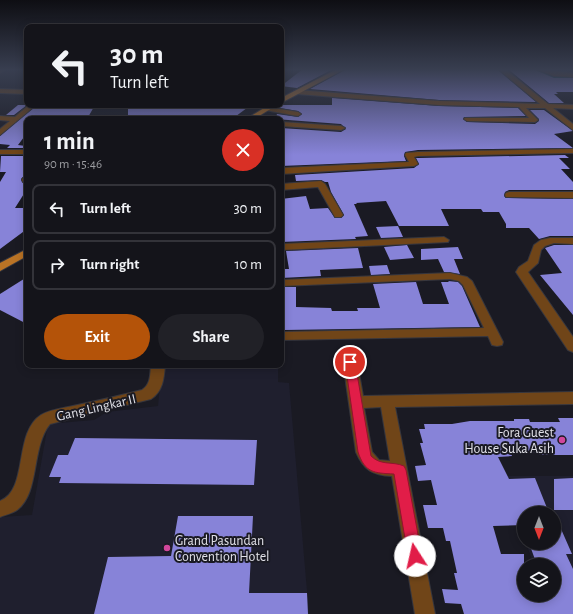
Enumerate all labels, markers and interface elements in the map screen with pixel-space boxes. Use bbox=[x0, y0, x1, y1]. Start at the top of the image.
icon: left bbox=[44, 40, 96, 92]
text: 30 m bbox=[110, 41, 163, 69]
text: Turn left bbox=[110, 74, 169, 92]
button: close bbox=[222, 129, 264, 171]
text: 1 min bbox=[44, 130, 95, 154]
text: 90 m · 15:46 bbox=[44, 158, 102, 171]
icon: left bbox=[46, 198, 68, 220]
text: Turn left bbox=[80, 201, 131, 216]
text: 30 m bbox=[233, 201, 262, 216]
icon: right bbox=[46, 254, 68, 276]
text: Turn right bbox=[80, 257, 139, 272]
text: 10 m bbox=[234, 257, 262, 272]
button: Exit bbox=[44, 314, 150, 360]
button: Share bbox=[158, 314, 264, 360]
pin bbox=[333, 345, 367, 379]
icon: arrive bbox=[339, 351, 361, 373]
street label: Gang Lingkar II bbox=[55, 392, 137, 424]
place label: Fora Guest House Suka Asih bbox=[464, 426, 555, 456]
marker: Fora Guest House Suka Asih bbox=[557, 435, 567, 445]
north arrow bbox=[517, 506, 561, 550]
map controls bbox=[517, 506, 561, 602]
place label: Grand Pasundan Convention Hotel bbox=[175, 534, 270, 564]
position arrow bbox=[394, 535, 436, 577]
marker: Grand Pasundan Convention Hotel bbox=[162, 543, 172, 553]
button: layers bbox=[517, 558, 561, 602]

